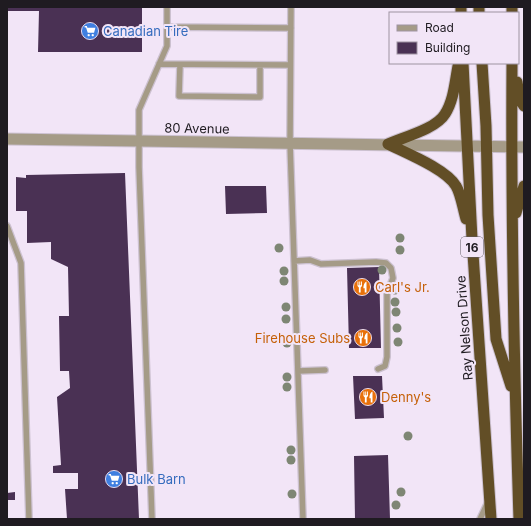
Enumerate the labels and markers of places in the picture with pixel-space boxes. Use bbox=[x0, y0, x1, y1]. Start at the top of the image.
supermarket icon: Canadian Tire bbox=[80, 21, 100, 41]
place label: Canadian Tire bbox=[103, 23, 188, 39]
restaurant icon: Carl's Jr. bbox=[352, 277, 372, 297]
place label: Carl's Jr. bbox=[375, 279, 430, 295]
restaurant icon: Firehouse Subs bbox=[353, 328, 373, 348]
place label: Firehouse Subs bbox=[255, 330, 350, 346]
restaurant icon: Denny's bbox=[358, 387, 378, 407]
place label: Denny's bbox=[381, 389, 431, 405]
supermarket icon: Bulk Barn bbox=[104, 469, 124, 489]
place label: Bulk Barn bbox=[127, 471, 186, 487]

